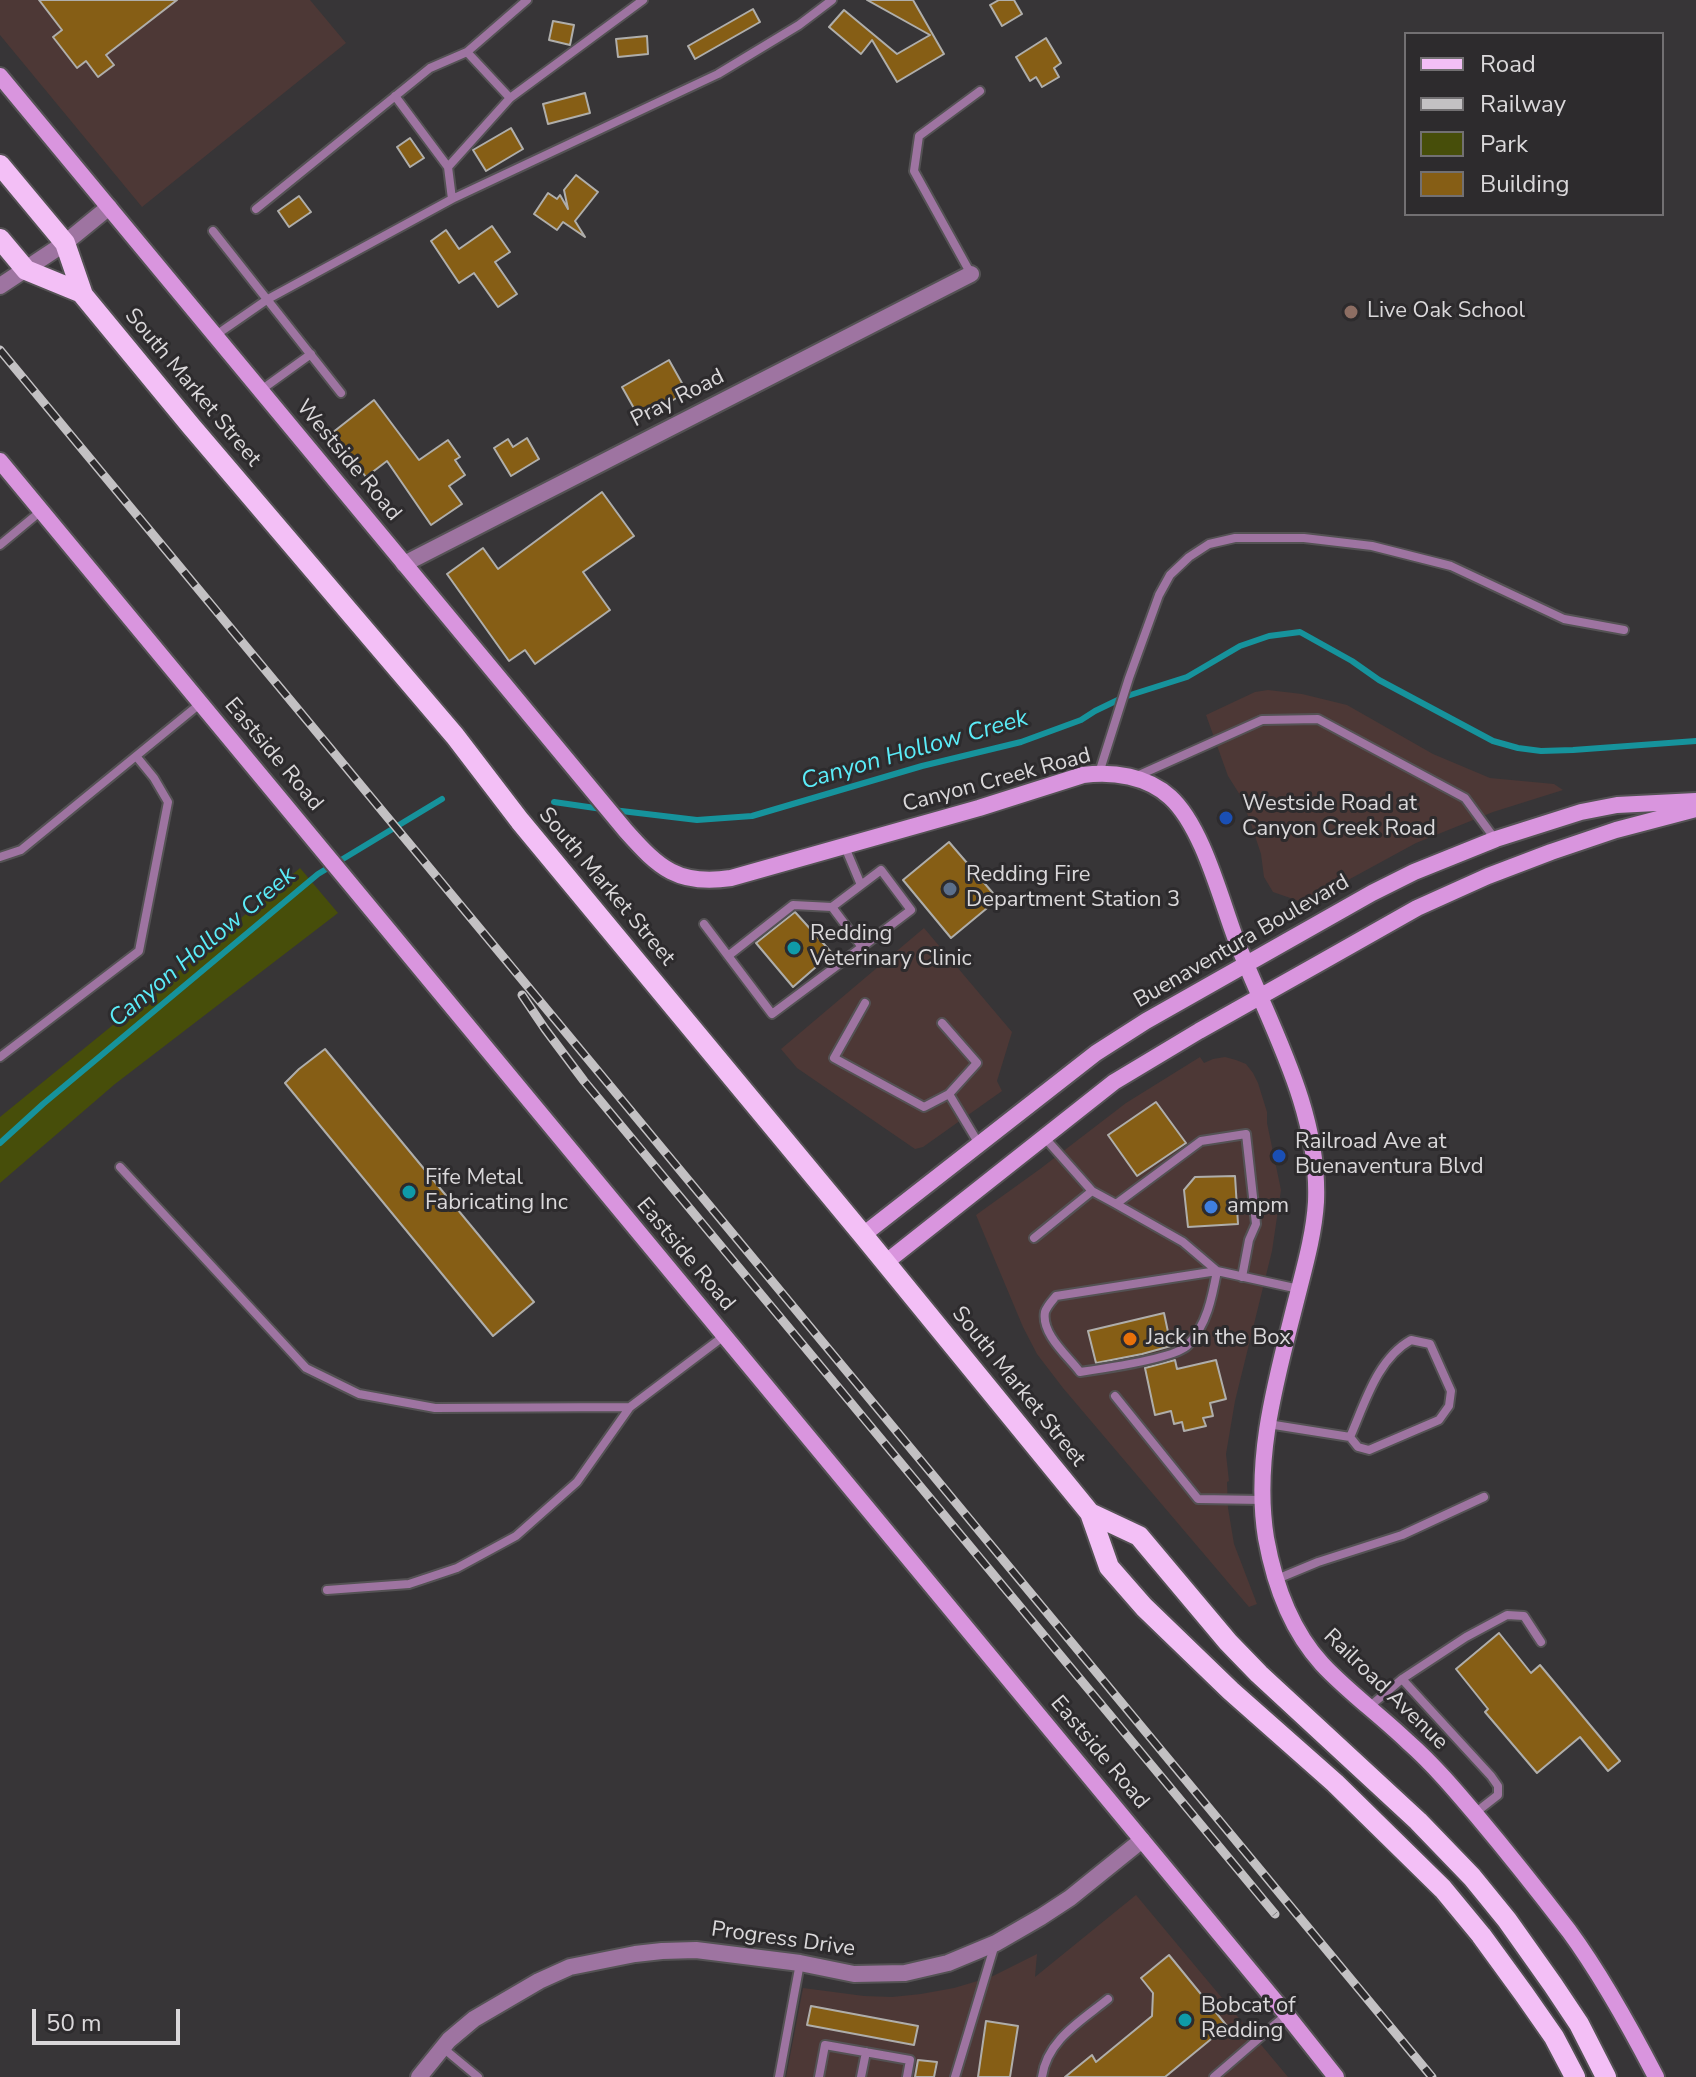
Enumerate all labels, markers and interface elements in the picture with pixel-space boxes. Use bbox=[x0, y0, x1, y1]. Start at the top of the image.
legend bbox=[1404, 32, 1664, 216]
text: Road bbox=[1480, 48, 1536, 80]
text: Railway bbox=[1480, 88, 1566, 120]
text: Park bbox=[1480, 128, 1528, 160]
text: Building bbox=[1480, 168, 1570, 200]
place label: Live Oak School bbox=[1367, 299, 1525, 325]
marker: Live Oak School bbox=[1342, 303, 1360, 321]
street label: South Market Street bbox=[118, 304, 266, 472]
street label: Pray Road bbox=[627, 364, 729, 434]
street label: Westside Road bbox=[290, 395, 406, 527]
street label: Eastside Road bbox=[218, 693, 328, 817]
water label: Canyon Hollow Creek bbox=[798, 705, 1032, 797]
street label: Canyon Creek Road bbox=[900, 743, 1094, 819]
place label: Westside Road at Canyon Creek Road bbox=[1242, 792, 1436, 844]
street label: South Market Street bbox=[532, 803, 680, 971]
marker: Westside Road at Canyon Creek Road bbox=[1217, 809, 1235, 827]
water label: Canyon Hollow Creek bbox=[104, 862, 302, 1034]
place label: Redding Fire Department Station 3 bbox=[966, 863, 1180, 914]
street label: Buenaventura Boulevard bbox=[1130, 870, 1354, 1014]
marker: Redding Fire Department Station 3 bbox=[941, 880, 959, 898]
place label: Redding Veterinary Clinic bbox=[810, 922, 972, 974]
marker: Redding Veterinary Clinic bbox=[785, 939, 803, 957]
place label: Railroad Ave at Buenaventura Blvd bbox=[1295, 1130, 1484, 1182]
marker: Railroad Ave at Buenaventura Blvd bbox=[1270, 1147, 1288, 1165]
place label: Fife Metal Fabricating Inc bbox=[425, 1166, 568, 1218]
marker: Fife Metal Fabricating Inc bbox=[400, 1183, 418, 1201]
street label: Eastside Road bbox=[630, 1193, 740, 1317]
place label: ampm bbox=[1227, 1194, 1289, 1220]
marker: ampm bbox=[1202, 1198, 1220, 1216]
street label: South Market Street bbox=[945, 1302, 1091, 1472]
place label: Jack in the Box bbox=[1146, 1326, 1291, 1352]
marker: Jack in the Box bbox=[1121, 1330, 1139, 1348]
street label: Railroad Avenue bbox=[1317, 1624, 1453, 1756]
street label: Eastside Road bbox=[1044, 1691, 1154, 1815]
street label: Progress Drive bbox=[709, 1917, 857, 1963]
scale bar bbox=[36, 1993, 184, 2043]
place label: Bobcat of Redding bbox=[1201, 1994, 1295, 2046]
text: 50 m bbox=[46, 2007, 102, 2039]
marker: Bobcat of Redding bbox=[1176, 2011, 1194, 2029]

